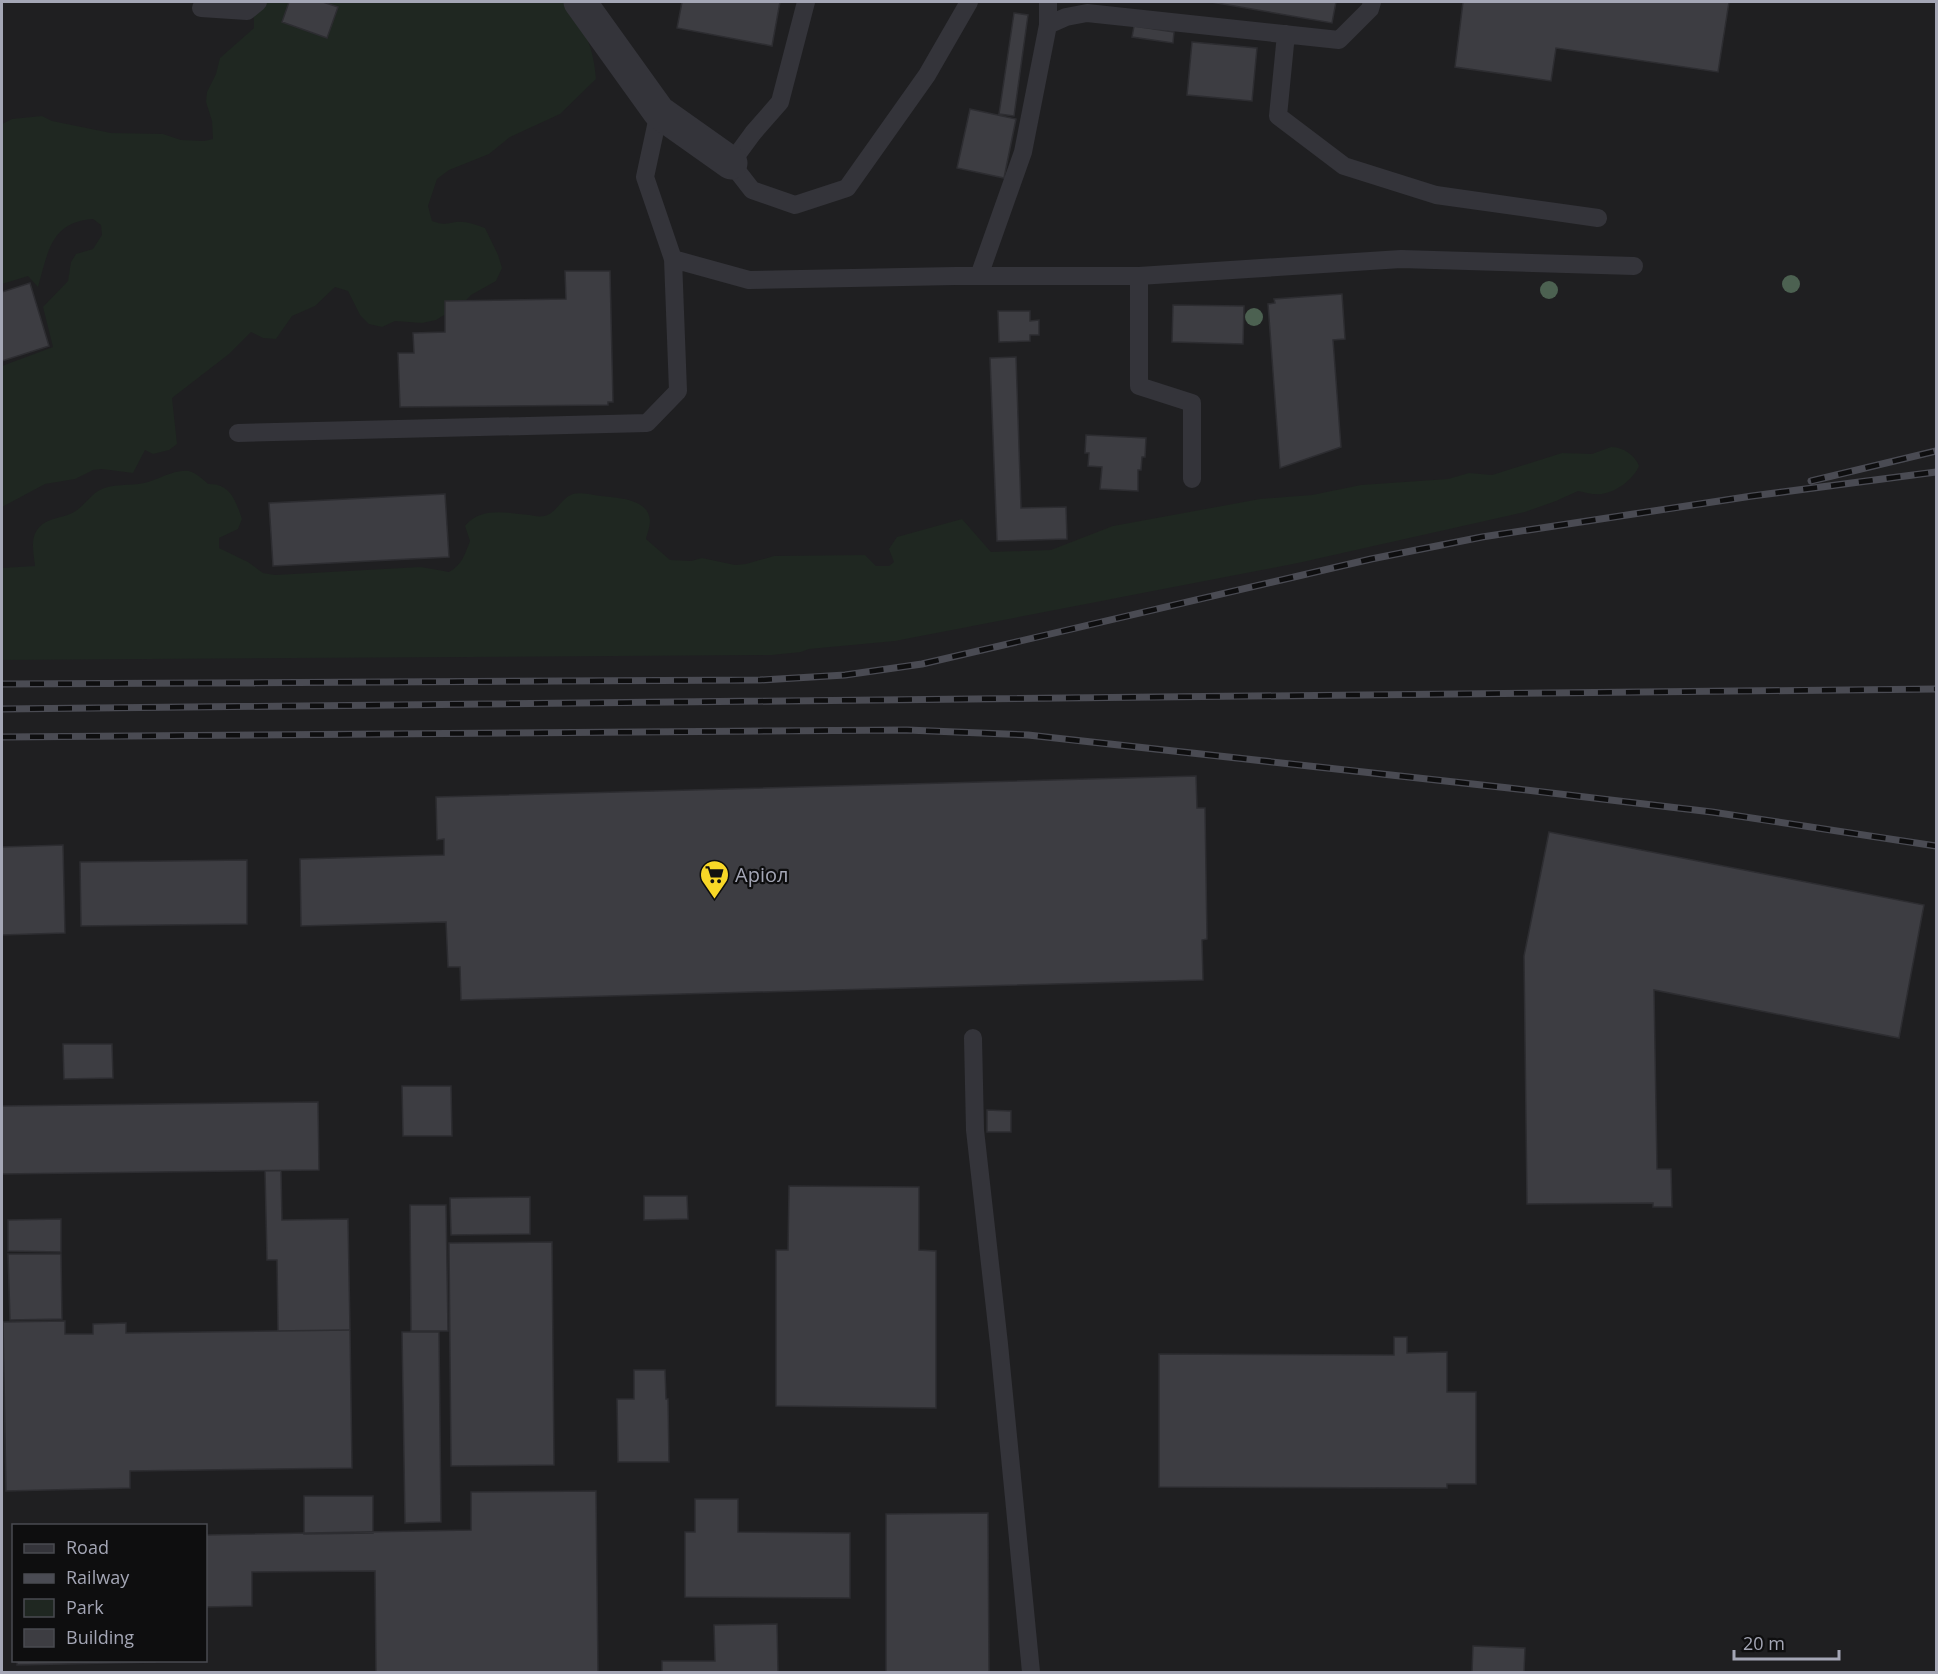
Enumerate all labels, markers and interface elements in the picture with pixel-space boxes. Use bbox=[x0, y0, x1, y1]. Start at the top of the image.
supermarket icon: Аріол bbox=[698, 858, 730, 900]
place label: Аріол bbox=[735, 861, 788, 888]
legend bbox=[12, 1524, 207, 1662]
text: Road bbox=[66, 1535, 109, 1559]
text: Railway bbox=[66, 1565, 130, 1589]
text: Park bbox=[66, 1595, 104, 1619]
scale bar bbox=[1734, 1623, 1839, 1661]
text: Building bbox=[66, 1625, 134, 1649]
text: 20 m bbox=[1743, 1631, 1785, 1655]

